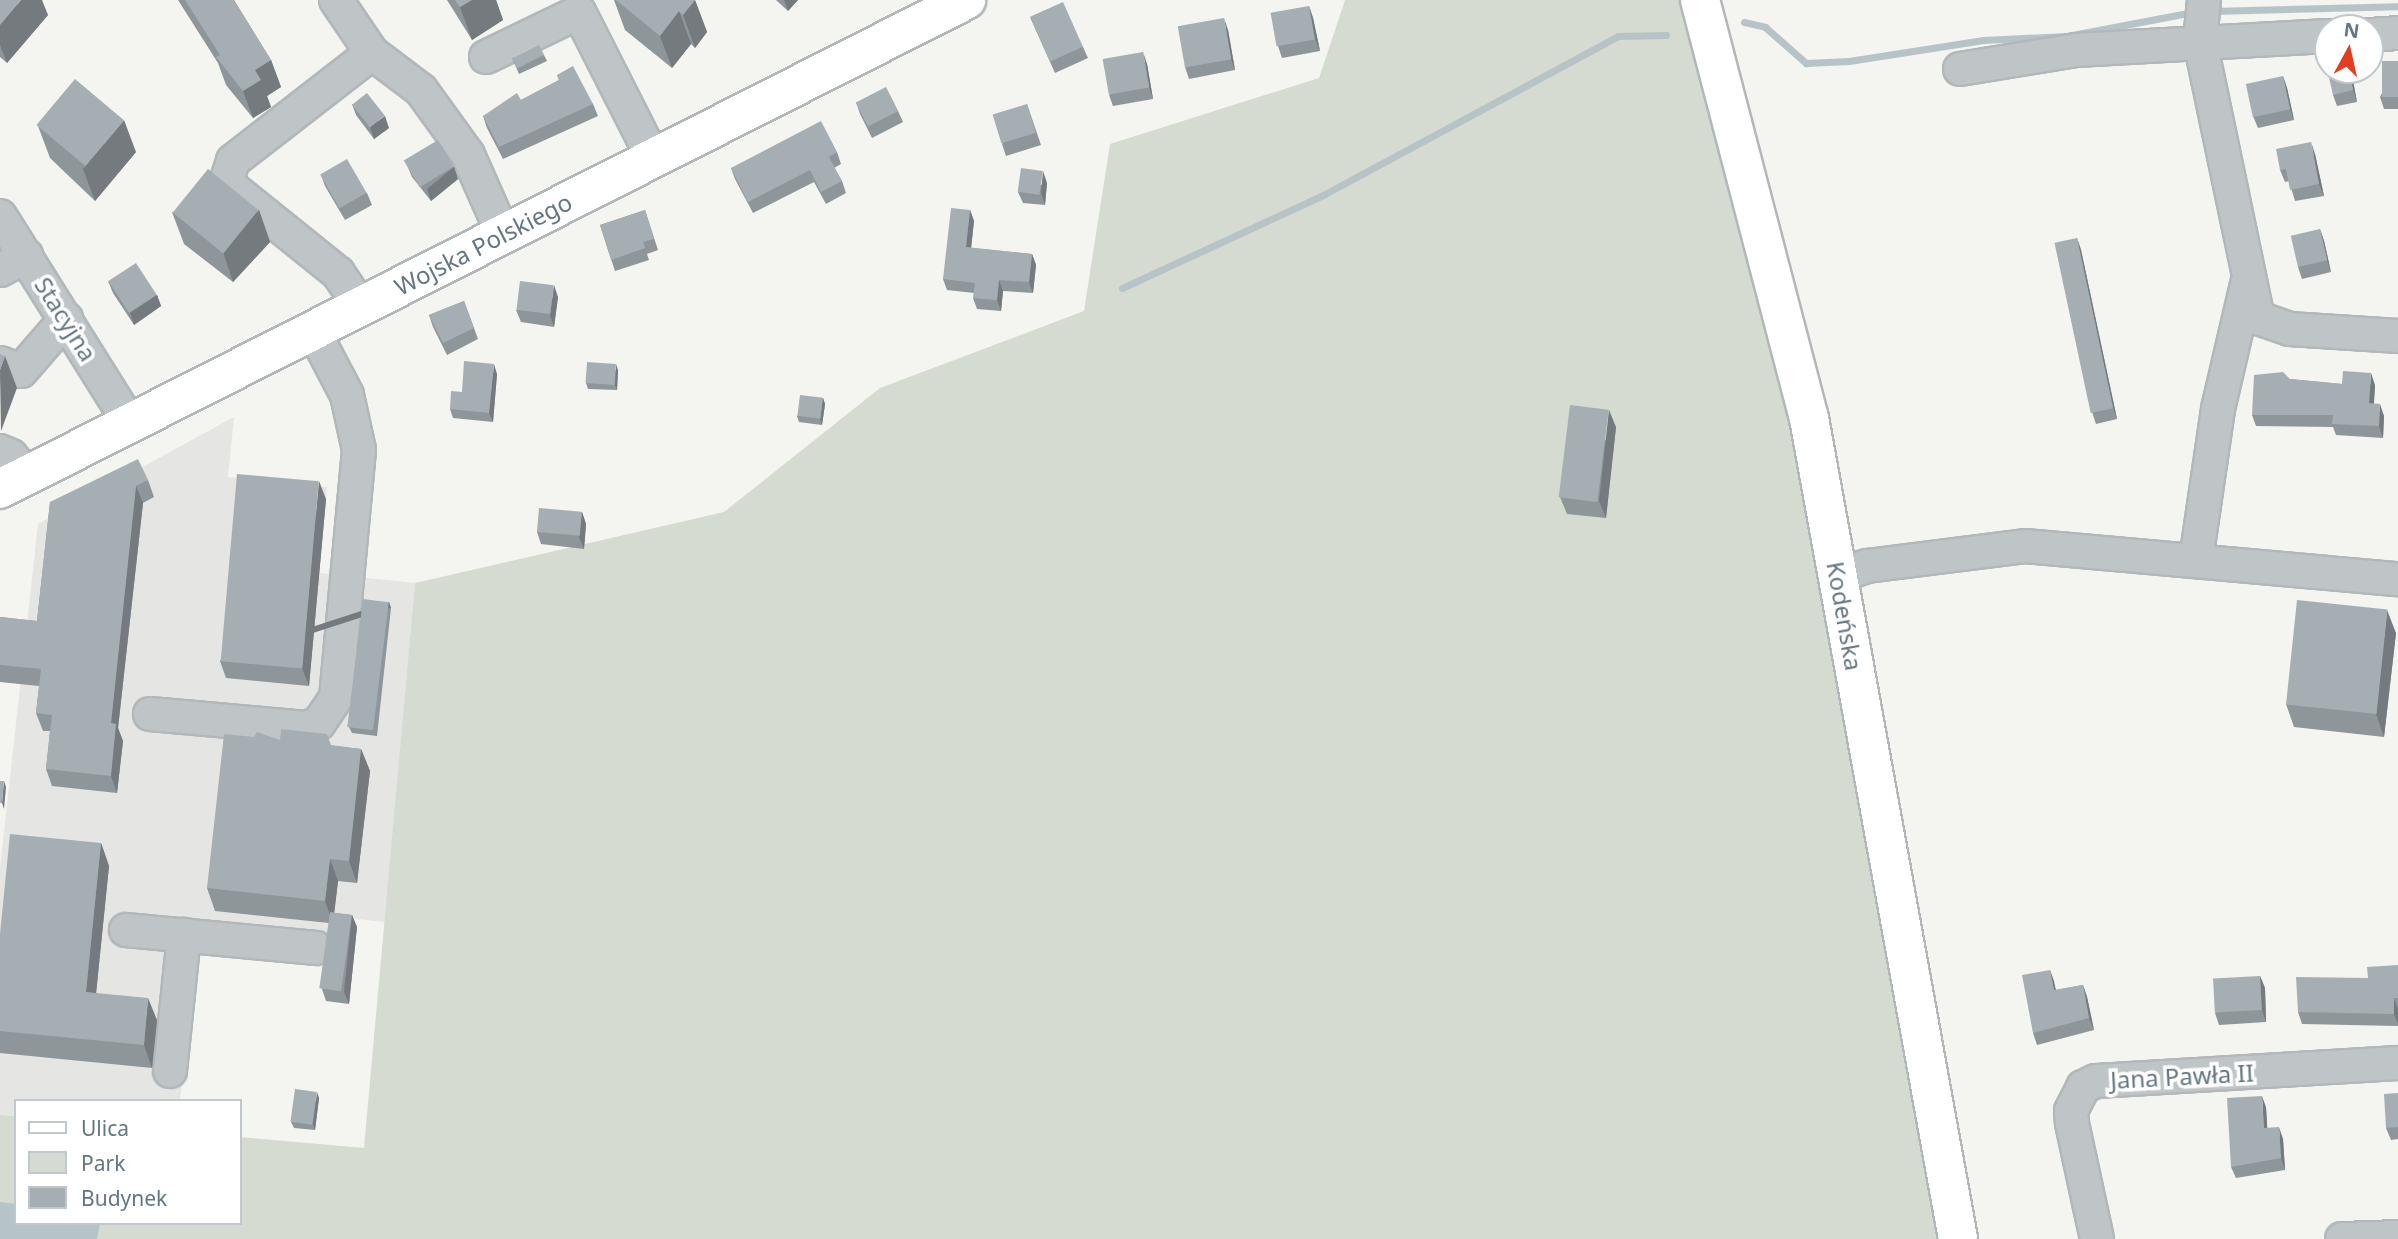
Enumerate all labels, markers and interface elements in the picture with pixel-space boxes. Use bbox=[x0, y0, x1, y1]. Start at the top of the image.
north arrow bbox=[2314, 14, 2384, 84]
text: N bbox=[2342, 16, 2361, 44]
street label: Wojska Polskiego bbox=[390, 187, 576, 301]
street label: Stacyjna bbox=[29, 272, 103, 366]
street label: Kodeńska bbox=[1821, 559, 1869, 673]
street label: Jana Pawła II bbox=[2110, 1058, 2254, 1094]
legend bbox=[14, 1099, 242, 1225]
text: Ulica bbox=[81, 1114, 129, 1142]
text: Park bbox=[81, 1149, 125, 1177]
text: Budynek bbox=[81, 1184, 167, 1212]

